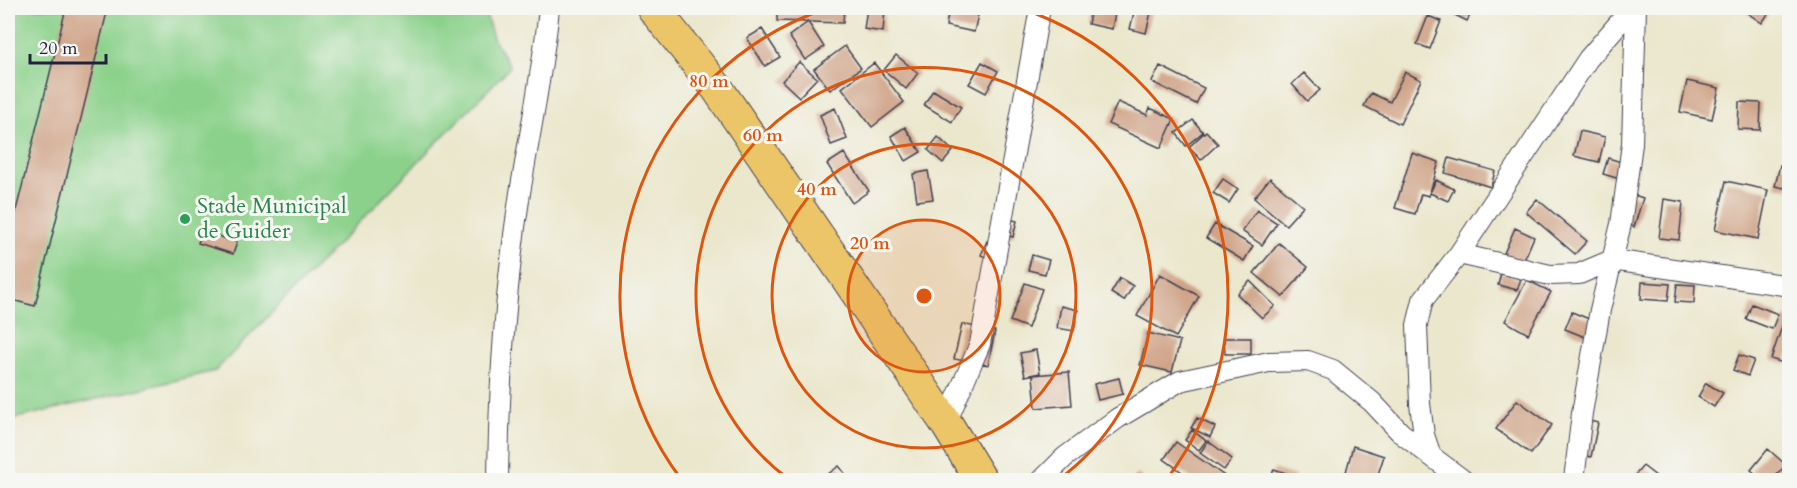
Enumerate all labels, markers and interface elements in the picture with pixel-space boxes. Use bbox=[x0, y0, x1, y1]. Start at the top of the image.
scale bar bbox=[30, 27, 106, 65]
text: 20 m bbox=[39, 36, 78, 61]
text: 80 m bbox=[689, 69, 729, 94]
text: 60 m bbox=[743, 123, 783, 148]
text: 40 m bbox=[797, 177, 837, 202]
place label: Stade Municipal de Guider bbox=[197, 191, 347, 246]
marker: Stade Municipal de Guider bbox=[178, 212, 192, 226]
text: 20 m bbox=[850, 231, 890, 256]
centre of rings bbox=[914, 286, 934, 306]

